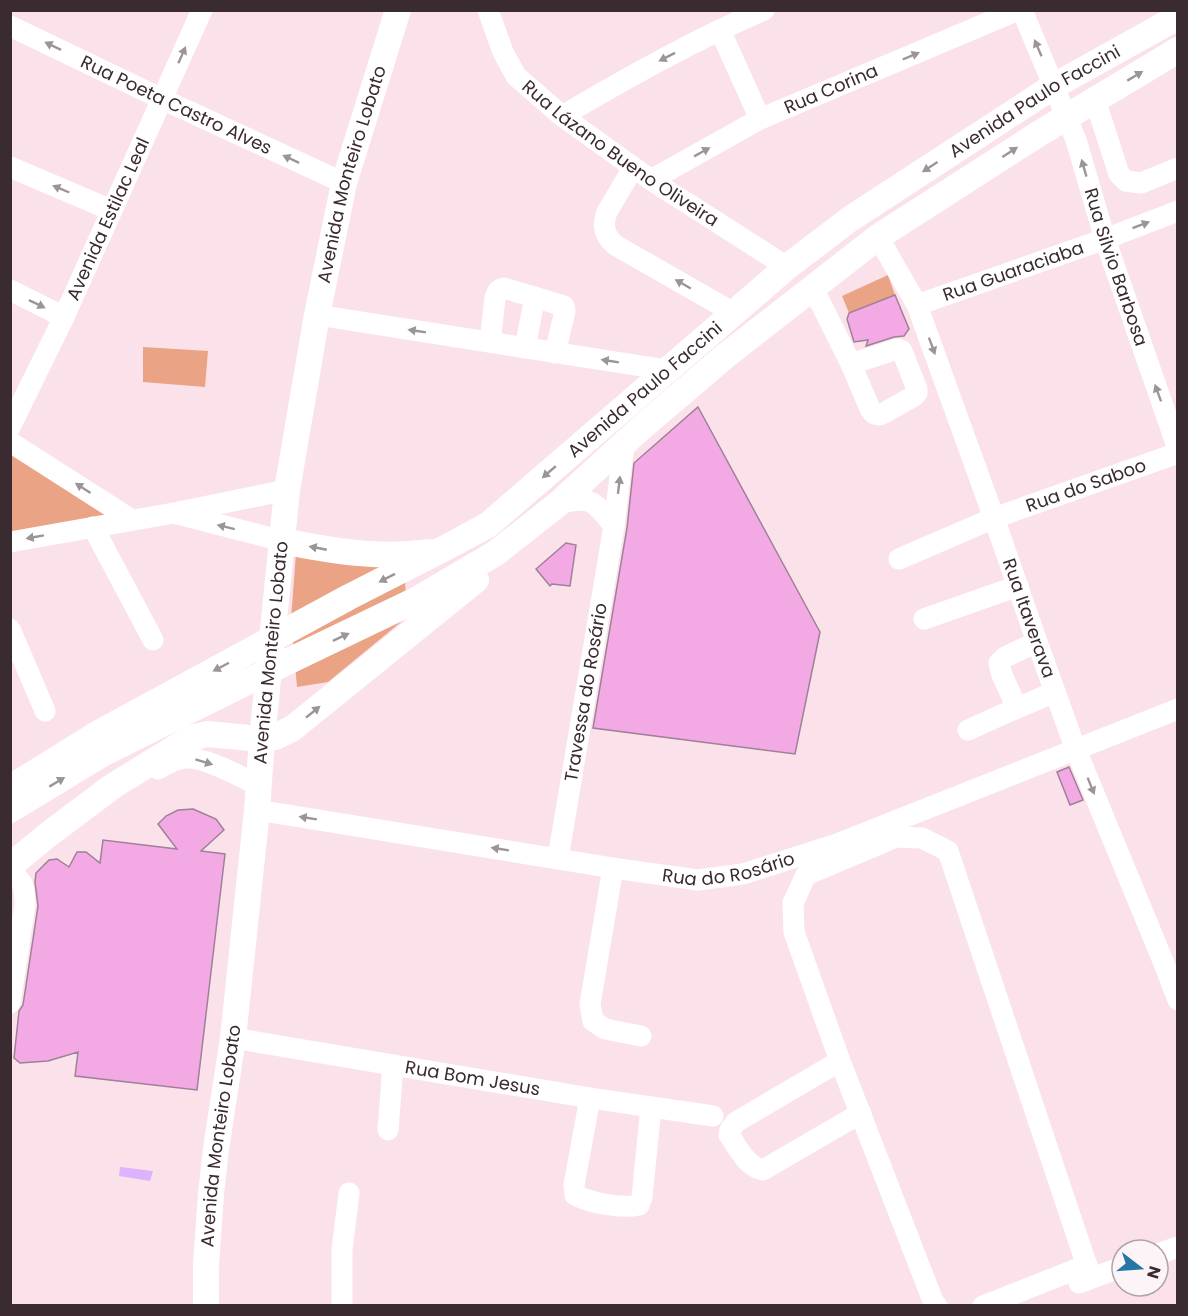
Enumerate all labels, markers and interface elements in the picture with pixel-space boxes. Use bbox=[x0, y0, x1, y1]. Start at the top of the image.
street label: Avenida Paulo Faccini bbox=[944, 39, 1125, 163]
one-way arrow bbox=[1033, 39, 1043, 57]
one-way arrow bbox=[44, 42, 62, 52]
one-way arrow bbox=[178, 46, 187, 63]
street label: Rua Poeta Castro Alves bbox=[77, 49, 276, 160]
one-way arrow bbox=[902, 51, 920, 60]
one-way arrow bbox=[659, 52, 676, 62]
street label: Rua Corina bbox=[780, 58, 882, 119]
street label: Avenida Monteiro Lobato bbox=[311, 62, 392, 285]
one-way arrow bbox=[1127, 70, 1143, 81]
street label: Rua Lázano Bueno Oliveira bbox=[517, 74, 724, 232]
street label: Avenida Estilac Leal bbox=[60, 133, 155, 304]
one-way arrow bbox=[694, 147, 711, 157]
one-way arrow bbox=[1002, 147, 1018, 158]
one-way arrow bbox=[282, 154, 299, 163]
one-way arrow bbox=[1079, 159, 1088, 177]
one-way arrow bbox=[922, 161, 938, 172]
one-way arrow bbox=[51, 184, 69, 194]
street label: Rua Silvio Barbosa bbox=[1079, 185, 1154, 349]
one-way arrow bbox=[1132, 219, 1150, 229]
street label: Rua Guaraciaba bbox=[939, 234, 1087, 307]
one-way arrow bbox=[675, 279, 692, 289]
one-way arrow bbox=[28, 298, 46, 308]
street label: Avenida Paulo Faccini bbox=[562, 315, 727, 463]
one-way arrow bbox=[407, 326, 426, 335]
one-way arrow bbox=[927, 337, 937, 355]
one-way arrow bbox=[600, 357, 619, 366]
one-way arrow bbox=[1152, 384, 1162, 402]
street label: Rua do Saboo bbox=[1022, 452, 1149, 518]
one-way arrow bbox=[541, 465, 556, 479]
one-way arrow bbox=[614, 475, 624, 494]
one-way arrow bbox=[75, 483, 91, 494]
one-way arrow bbox=[217, 521, 236, 531]
one-way arrow bbox=[26, 533, 45, 542]
street label: Avenida Monteiro Lobato bbox=[247, 540, 294, 765]
one-way arrow bbox=[309, 543, 328, 552]
street label: Rua Itaverava bbox=[997, 555, 1062, 681]
one-way arrow bbox=[378, 572, 396, 582]
street label: Travessa do Rosário bbox=[558, 601, 613, 784]
one-way arrow bbox=[333, 632, 350, 641]
one-way arrow bbox=[213, 662, 230, 672]
one-way arrow bbox=[305, 706, 321, 719]
one-way arrow bbox=[195, 758, 213, 767]
one-way arrow bbox=[49, 776, 65, 787]
one-way arrow bbox=[1086, 777, 1096, 795]
one-way arrow bbox=[298, 813, 317, 822]
one-way arrow bbox=[491, 844, 510, 853]
street label: Rua do Rosário bbox=[661, 845, 798, 892]
street label: Avenida Monteiro Lobato bbox=[194, 1023, 246, 1248]
street label: Rua Bom Jesus bbox=[403, 1054, 542, 1101]
north arrow bbox=[1110, 1238, 1170, 1298]
text: N bbox=[1141, 1263, 1167, 1281]

